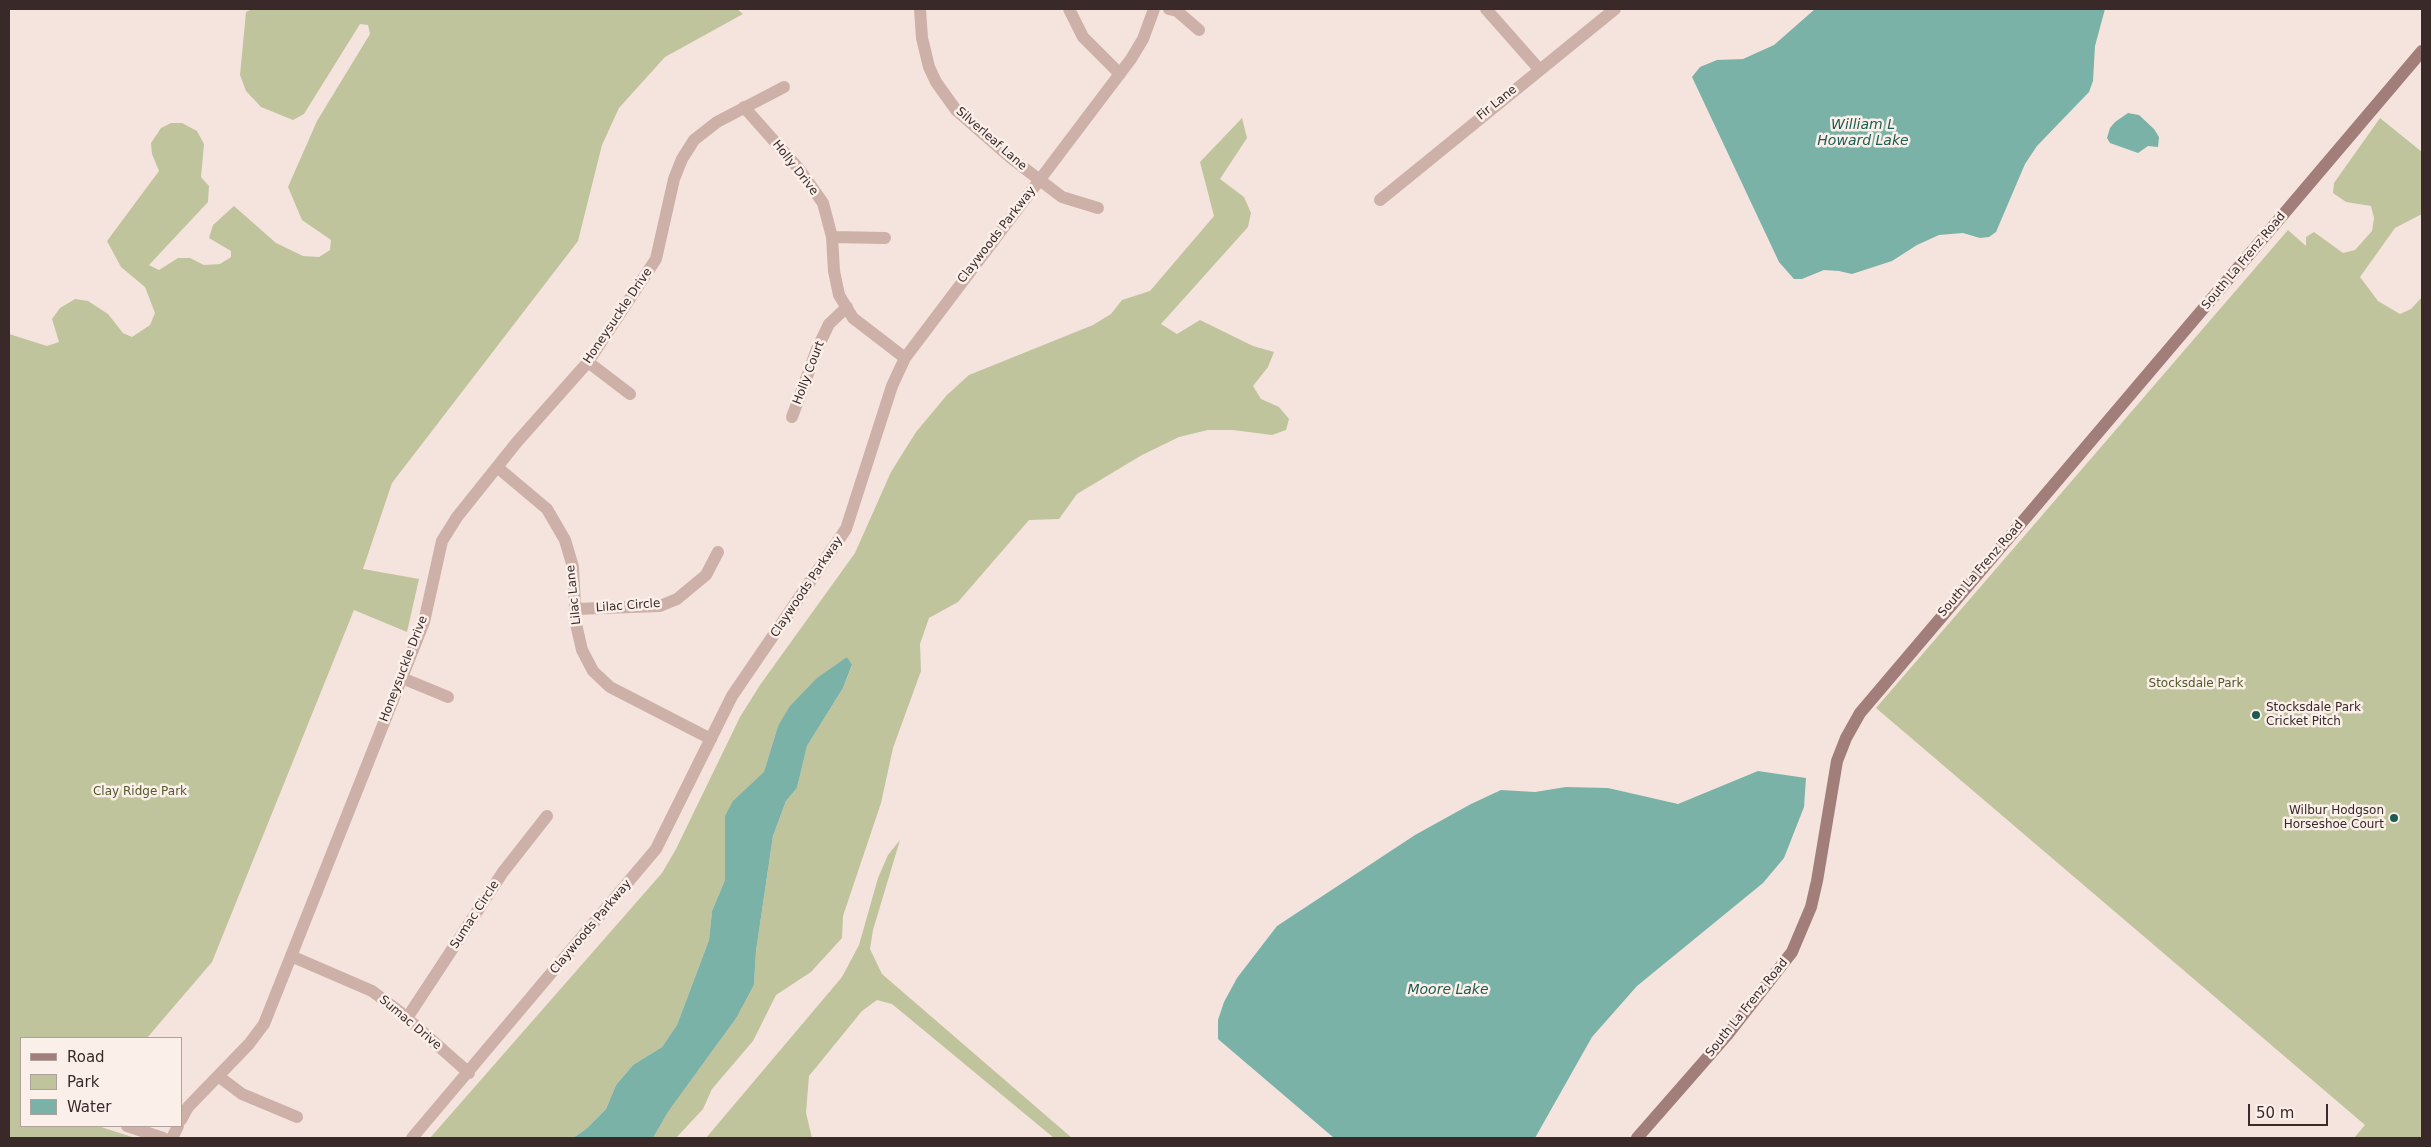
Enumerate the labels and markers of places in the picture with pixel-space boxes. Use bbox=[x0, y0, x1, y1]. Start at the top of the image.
place label: Stocksdale Park Cricket Pitch bbox=[2266, 701, 2361, 729]
marker: Stocksdale Park Cricket Pitch bbox=[2250, 709, 2262, 721]
place label: Wilbur Hodgson Horseshoe Court bbox=[2284, 804, 2384, 832]
marker: Wilbur Hodgson Horseshoe Court bbox=[2388, 812, 2400, 824]

